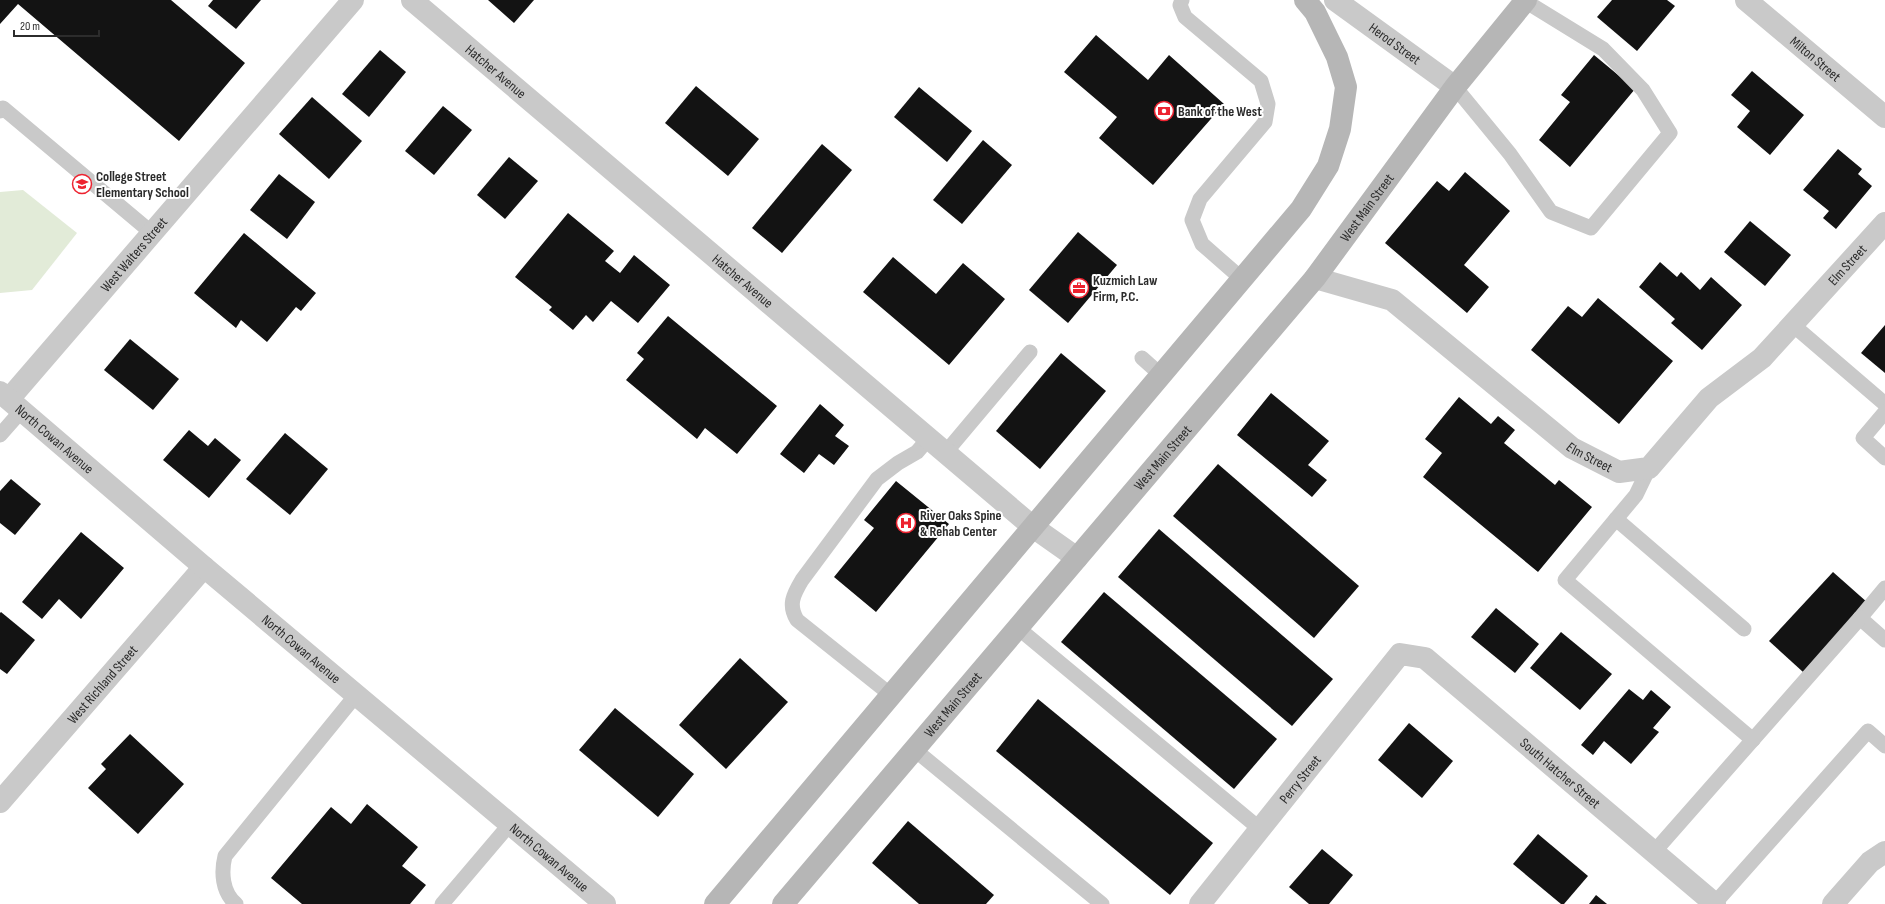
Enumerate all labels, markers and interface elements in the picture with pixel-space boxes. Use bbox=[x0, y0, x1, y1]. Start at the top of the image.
scale bar bbox=[14, 12, 99, 38]
text: 20 m bbox=[20, 19, 40, 34]
street label: Herod Street bbox=[1365, 19, 1424, 68]
street label: Milton Street bbox=[1786, 33, 1844, 85]
street label: Hatcher Avenue bbox=[462, 41, 529, 102]
bank icon: Bank of the West bbox=[1153, 100, 1175, 122]
place label: Bank of the West bbox=[1178, 103, 1262, 120]
place label: College Street Elementary School bbox=[96, 168, 189, 201]
street label: West Main Street bbox=[1337, 170, 1398, 245]
school or university icon: College Street Elementary School bbox=[71, 173, 93, 195]
street label: West Walters Street bbox=[97, 214, 171, 296]
street label: Elm Street bbox=[1825, 241, 1870, 289]
street label: Hatcher Avenue bbox=[709, 251, 776, 312]
place label: Kuzmich Law Firm, P.C. bbox=[1093, 272, 1158, 305]
office icon: Kuzmich Law Firm, P.C. bbox=[1068, 277, 1090, 299]
street label: North Cowan Avenue bbox=[12, 401, 97, 478]
street label: West Main Street bbox=[1130, 422, 1195, 494]
street label: Elm Street bbox=[1563, 439, 1615, 476]
place label: River Oaks Spine & Rehab Center bbox=[920, 507, 1002, 540]
hospital icon: River Oaks Spine & Rehab Center bbox=[895, 512, 917, 534]
street label: North Cowan Avenue bbox=[258, 611, 344, 687]
street label: West Richland Street bbox=[64, 642, 141, 727]
street label: West Main Street bbox=[921, 669, 986, 741]
street label: South Hatcher Street bbox=[1516, 734, 1604, 812]
street label: Perry Street bbox=[1276, 752, 1325, 807]
street label: North Cowan Avenue bbox=[506, 820, 592, 896]

